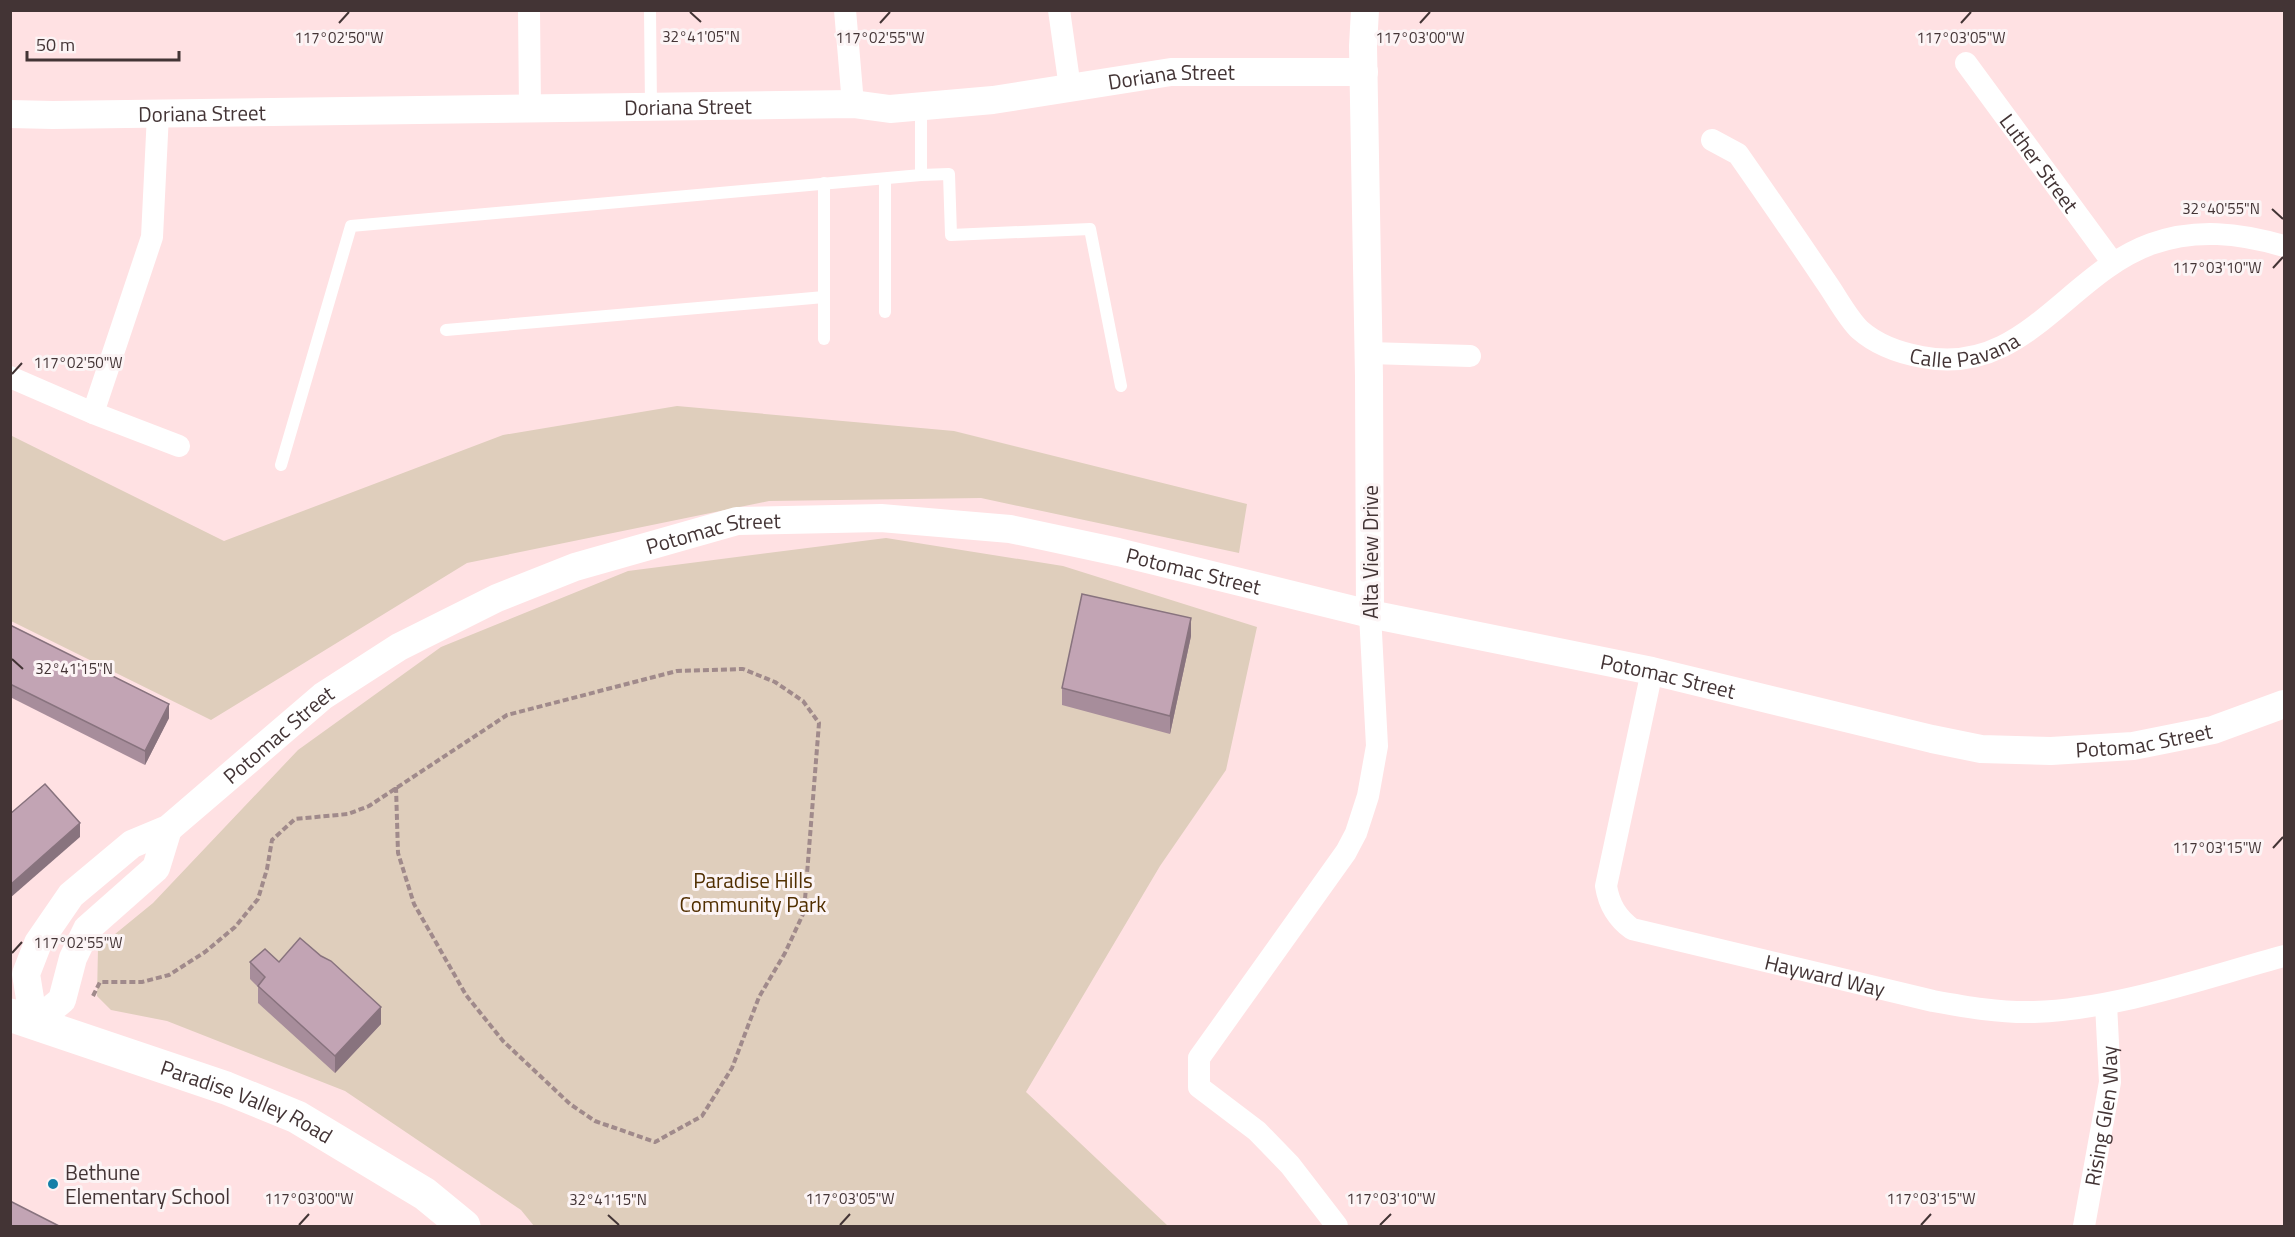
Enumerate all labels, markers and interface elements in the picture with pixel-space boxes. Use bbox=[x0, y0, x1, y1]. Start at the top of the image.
scale bar bbox=[27, 24, 178, 62]
text: 32°41'05"N bbox=[662, 25, 740, 48]
text: 117°02'50"W bbox=[294, 26, 384, 49]
text: 117°02'55"W bbox=[835, 26, 925, 49]
text: 117°03'00"W bbox=[1375, 26, 1465, 49]
text: 117°03'05"W bbox=[1916, 26, 2006, 49]
text: 50 m bbox=[36, 31, 75, 58]
street label: Doriana Street bbox=[1105, 55, 1235, 98]
street label: Doriana Street bbox=[624, 89, 753, 123]
street label: Doriana Street bbox=[138, 96, 267, 130]
street label: Luther Street bbox=[1992, 107, 2087, 220]
text: 32°40'55"N bbox=[2182, 197, 2260, 220]
text: 117°03'10"W bbox=[2172, 256, 2262, 279]
street label: Calle Pavana bbox=[1907, 324, 2026, 376]
text: 117°02'50"W bbox=[33, 351, 123, 374]
street label: Alta View Drive bbox=[1354, 485, 1386, 619]
street label: Potomac Street bbox=[642, 504, 782, 562]
street label: Potomac Street bbox=[1123, 539, 1265, 603]
street label: Potomac Street bbox=[1598, 645, 1740, 707]
text: 32°41'15"N bbox=[35, 657, 113, 680]
street label: Potomac Street bbox=[216, 677, 341, 791]
street label: Potomac Street bbox=[2074, 714, 2215, 765]
text: 117°03'15"W bbox=[2172, 836, 2262, 859]
park label: Paradise Hills Community Park bbox=[680, 864, 826, 920]
text: 117°02'55"W bbox=[33, 931, 123, 954]
street label: Hayward Way bbox=[1762, 945, 1888, 1005]
street label: Rising Glen Way bbox=[2076, 1045, 2126, 1188]
street label: Paradise Valley Road bbox=[156, 1051, 339, 1151]
place label: Bethune Elementary School bbox=[65, 1156, 230, 1212]
marker: Bethune Elementary School bbox=[46, 1177, 60, 1191]
text: 117°03'00"W bbox=[264, 1187, 354, 1210]
text: 117°03'05"W bbox=[805, 1187, 895, 1210]
text: 117°03'10"W bbox=[1346, 1187, 1436, 1210]
text: 117°03'15"W bbox=[1886, 1187, 1976, 1210]
text: 32°41'15"N bbox=[569, 1188, 647, 1211]

